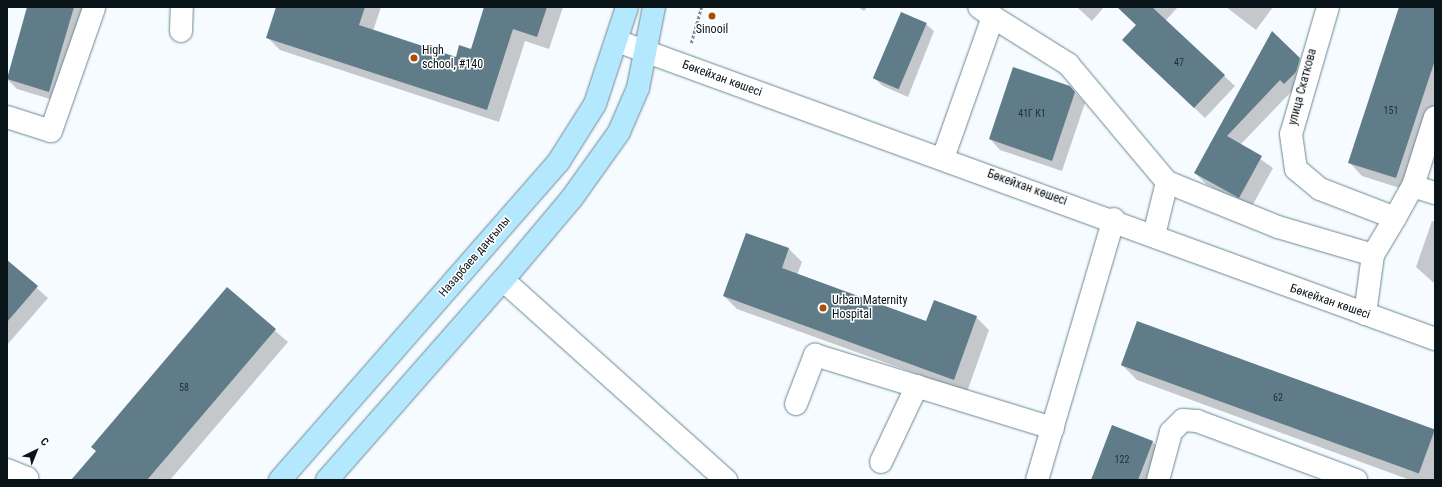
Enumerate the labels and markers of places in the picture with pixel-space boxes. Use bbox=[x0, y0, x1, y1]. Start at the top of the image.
marker: Sinooil bbox=[707, 11, 717, 21]
place label: Sinooil bbox=[696, 23, 728, 37]
place label: High school, #140 bbox=[422, 44, 483, 72]
marker: High school, #140 bbox=[409, 53, 419, 63]
place label: Urban Maternity Hospital bbox=[832, 294, 907, 322]
marker: Urban Maternity Hospital bbox=[817, 302, 829, 314]

